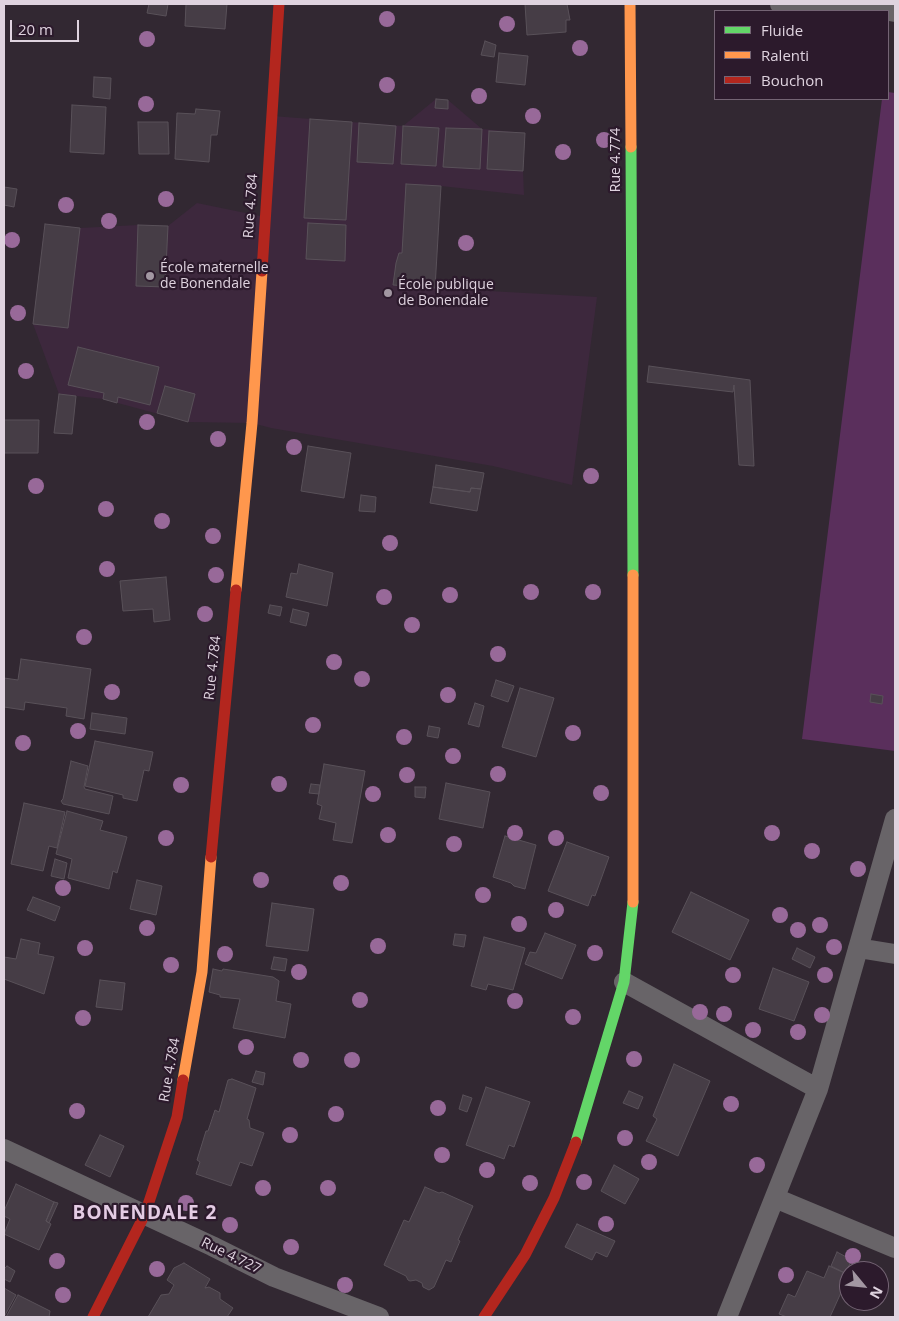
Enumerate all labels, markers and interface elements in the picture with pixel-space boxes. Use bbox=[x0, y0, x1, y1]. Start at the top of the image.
scale bar bbox=[12, 10, 81, 42]
legend bbox=[714, 10, 889, 100]
text: 20 m bbox=[18, 19, 53, 39]
text: Fluide bbox=[761, 20, 803, 40]
text: Ralenti bbox=[761, 45, 809, 65]
text: Bouchon bbox=[761, 70, 824, 90]
street label: Rue 4.774 bbox=[608, 128, 624, 192]
street label: Rue 4.784 bbox=[240, 173, 262, 239]
place label: École maternelle de Bonendale bbox=[160, 260, 269, 292]
marker: École maternelle de Bonendale bbox=[144, 270, 156, 282]
place label: École publique de Bonendale bbox=[398, 277, 494, 310]
marker: École publique de Bonendale bbox=[382, 287, 394, 299]
street label: Rue 4.784 bbox=[201, 635, 225, 701]
street label: Rue 4.784 bbox=[156, 1037, 184, 1103]
district label: BONENDALE 2 bbox=[71, 1203, 219, 1225]
street label: Rue 4.727 bbox=[198, 1234, 264, 1278]
north arrow bbox=[839, 1261, 889, 1311]
text: N bbox=[866, 1283, 888, 1302]

